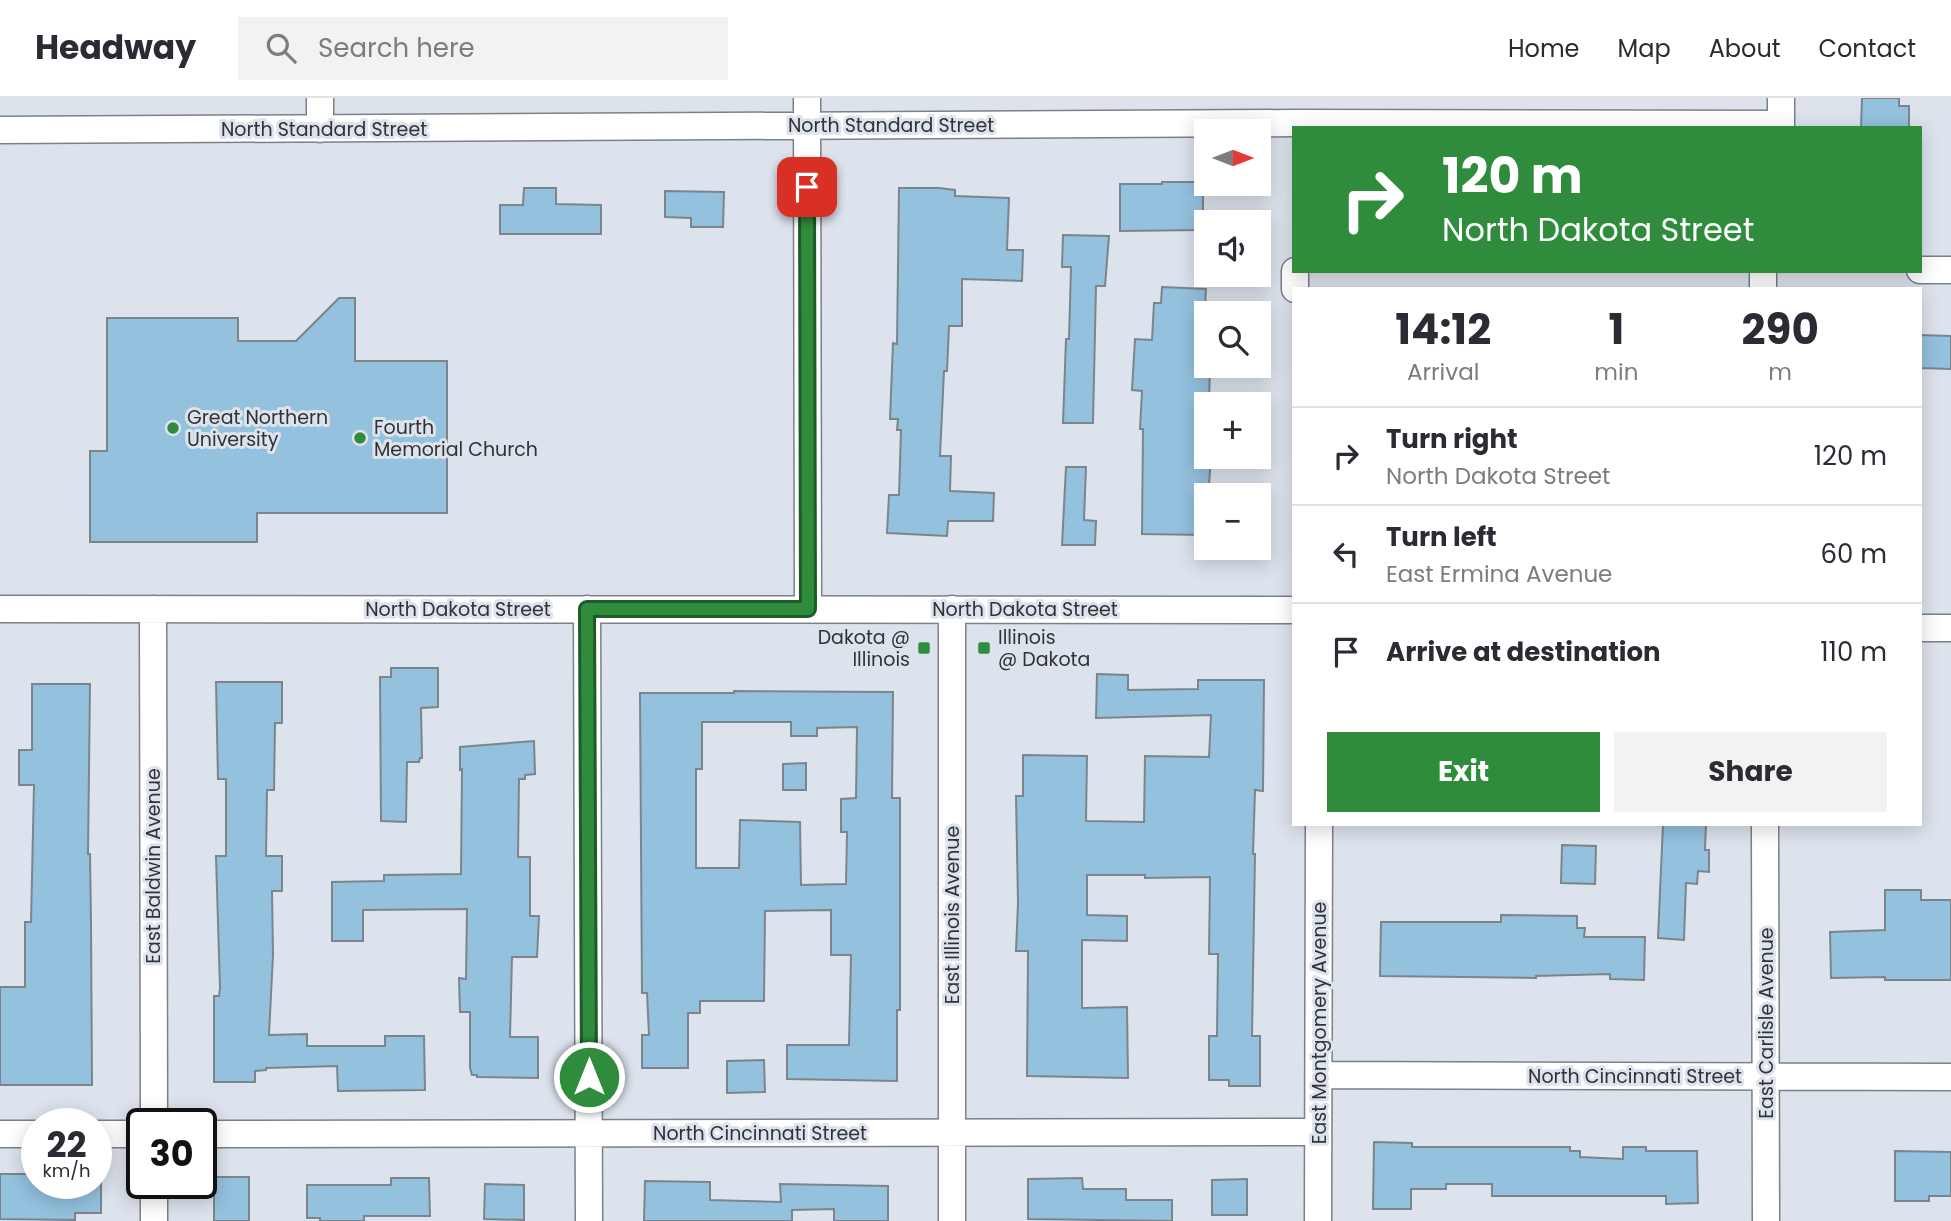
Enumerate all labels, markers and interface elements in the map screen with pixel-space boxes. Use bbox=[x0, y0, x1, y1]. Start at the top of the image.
search box bbox=[238, 17, 728, 80]
text: Headway bbox=[35, 24, 196, 71]
icon: search bbox=[262, 29, 300, 67]
text: Search here bbox=[318, 30, 475, 66]
text: Home bbox=[1508, 32, 1580, 65]
text: Map bbox=[1618, 32, 1671, 65]
text: About bbox=[1709, 32, 1780, 65]
text: Contact bbox=[1818, 32, 1916, 65]
street label: North Standard Street bbox=[788, 112, 994, 139]
street label: North Standard Street bbox=[221, 116, 427, 143]
north arrow bbox=[1194, 119, 1270, 196]
map controls bbox=[1194, 119, 1271, 560]
text: 120 m bbox=[1442, 142, 1583, 210]
icon: right bbox=[1327, 154, 1418, 245]
pin bbox=[777, 157, 837, 217]
icon: arrive bbox=[788, 168, 826, 206]
text: North Dakota Street bbox=[1442, 207, 1754, 252]
button: sound bbox=[1194, 210, 1271, 287]
text: 14:12 bbox=[1395, 300, 1491, 359]
text: 1 bbox=[1608, 300, 1624, 359]
text: 290 bbox=[1742, 300, 1819, 359]
button: search bbox=[1194, 301, 1271, 378]
text: Arrival bbox=[1407, 356, 1479, 388]
text: min bbox=[1594, 356, 1638, 388]
text: m bbox=[1768, 356, 1792, 388]
button: + bbox=[1194, 392, 1271, 469]
place label: Great Northern University bbox=[187, 404, 328, 453]
place label: Fourth Memorial Church bbox=[374, 414, 538, 463]
marker: Great Northern University bbox=[165, 420, 181, 436]
text: Turn right bbox=[1386, 421, 1518, 457]
marker: Fourth Memorial Church bbox=[352, 430, 368, 446]
icon: right bbox=[1327, 437, 1365, 475]
text: 120 m bbox=[1814, 438, 1887, 474]
text: North Dakota Street bbox=[1386, 460, 1610, 492]
button: − bbox=[1194, 483, 1271, 560]
text: Turn left bbox=[1386, 519, 1497, 555]
icon: left bbox=[1327, 535, 1365, 573]
text: 60 m bbox=[1820, 536, 1887, 572]
text: East Ermina Avenue bbox=[1386, 558, 1612, 590]
street label: North Dakota Street bbox=[365, 596, 551, 623]
street label: North Dakota Street bbox=[932, 596, 1118, 623]
place label: Dakota @ Illinois bbox=[818, 624, 910, 673]
place label: Illinois @ Dakota bbox=[998, 624, 1090, 673]
icon: arrive bbox=[1327, 633, 1365, 671]
text: Arrive at destination bbox=[1386, 634, 1661, 670]
text: 110 m bbox=[1820, 634, 1887, 670]
marker: Dakota @ Illinois bbox=[916, 640, 932, 656]
marker: Illinois @ Dakota bbox=[976, 640, 992, 656]
button: Exit bbox=[1327, 732, 1600, 812]
button: Share bbox=[1614, 732, 1887, 812]
street label: East Baldwin Avenue bbox=[140, 768, 167, 964]
street label: East Illinois Avenue bbox=[939, 826, 966, 1004]
street label: East Montgomery Avenue bbox=[1306, 902, 1333, 1144]
street label: East Carlisle Avenue bbox=[1753, 927, 1780, 1119]
position arrow bbox=[552, 1040, 626, 1114]
street label: North Cincinnati Street bbox=[1528, 1063, 1742, 1090]
speed limit sign: 30 bbox=[126, 1108, 217, 1199]
text: 22 bbox=[47, 1120, 86, 1169]
street label: North Cincinnati Street bbox=[653, 1120, 867, 1147]
text: km/h bbox=[43, 1158, 90, 1183]

